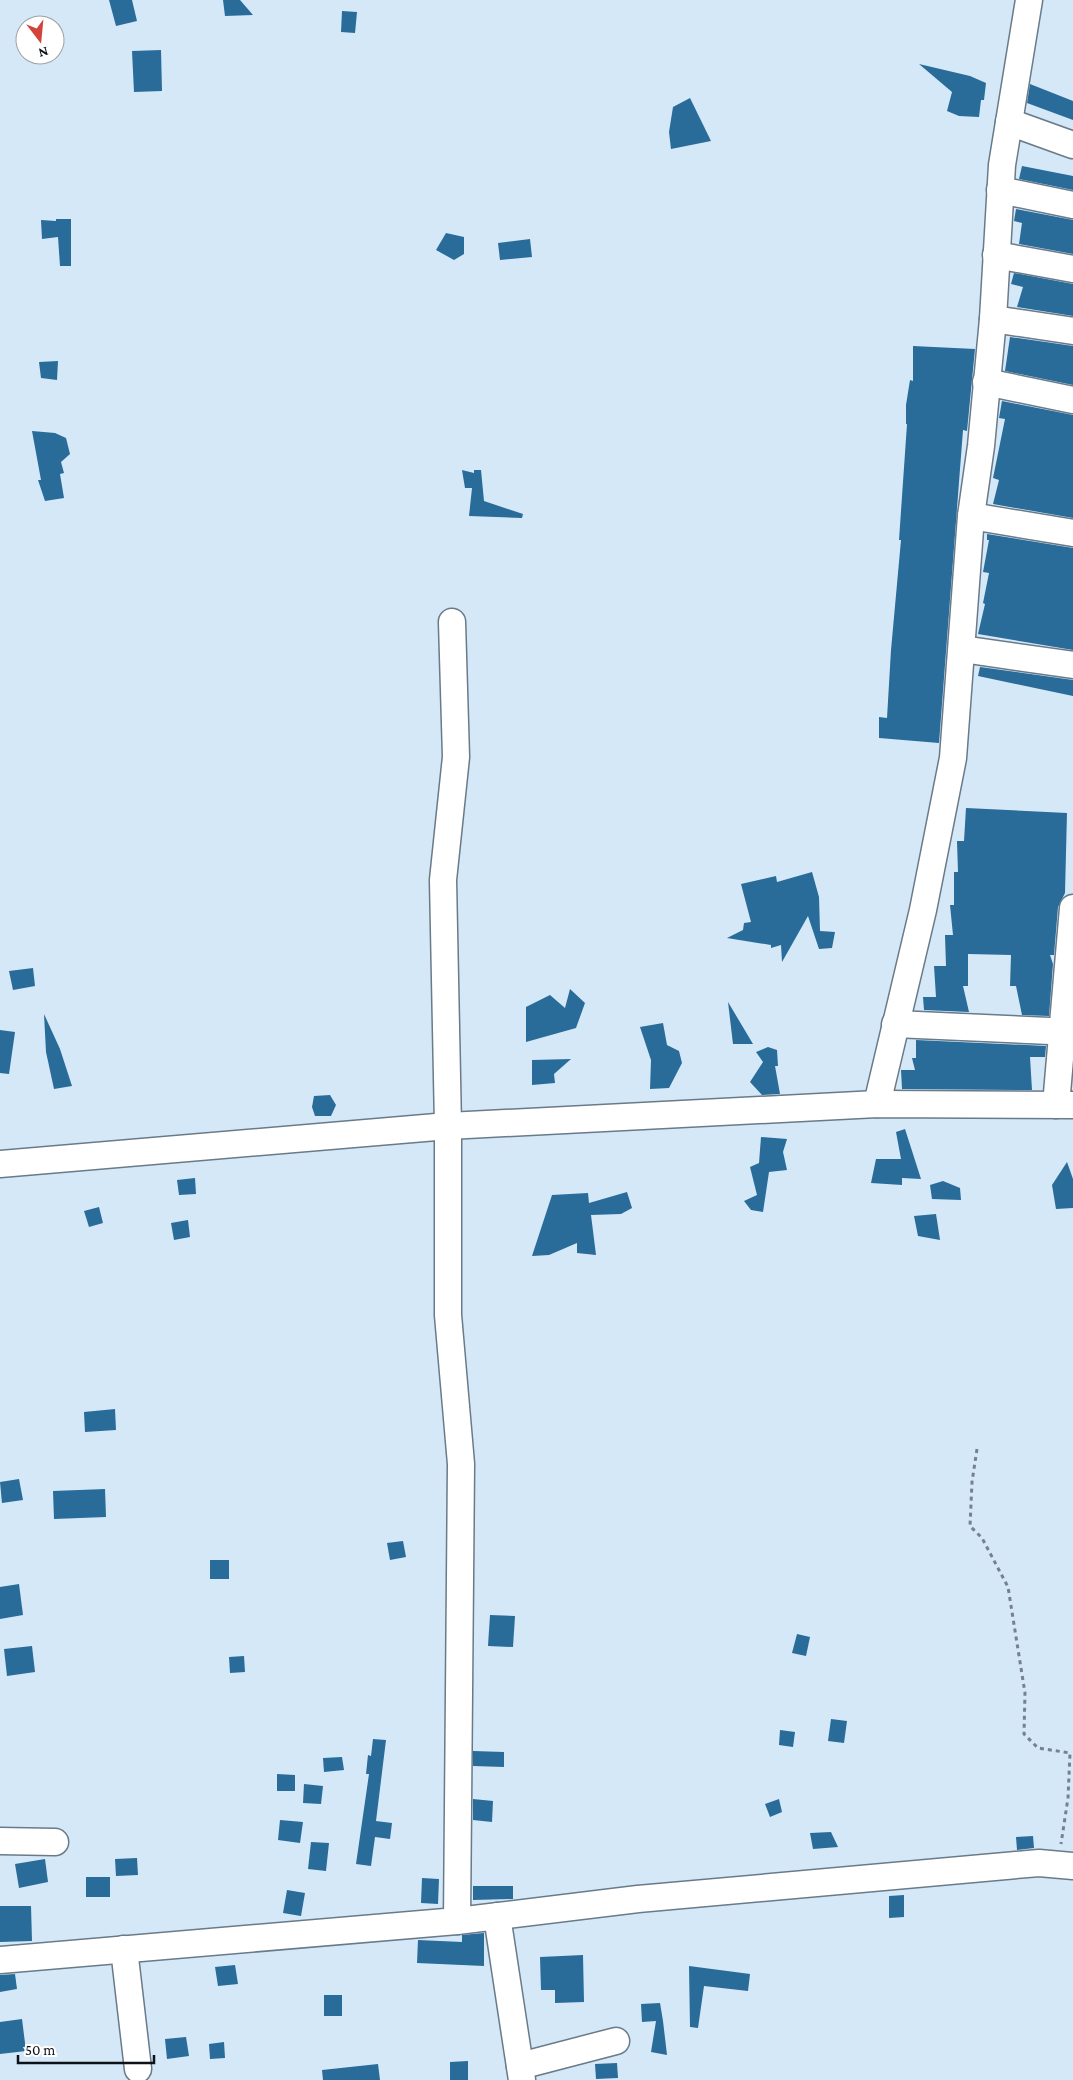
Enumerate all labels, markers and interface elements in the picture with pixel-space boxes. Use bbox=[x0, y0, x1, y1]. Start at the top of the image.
north arrow bbox=[15, 15, 65, 65]
text: N bbox=[36, 43, 50, 62]
scale bar bbox=[18, 2032, 154, 2064]
text: 50 m bbox=[25, 2042, 55, 2058]

